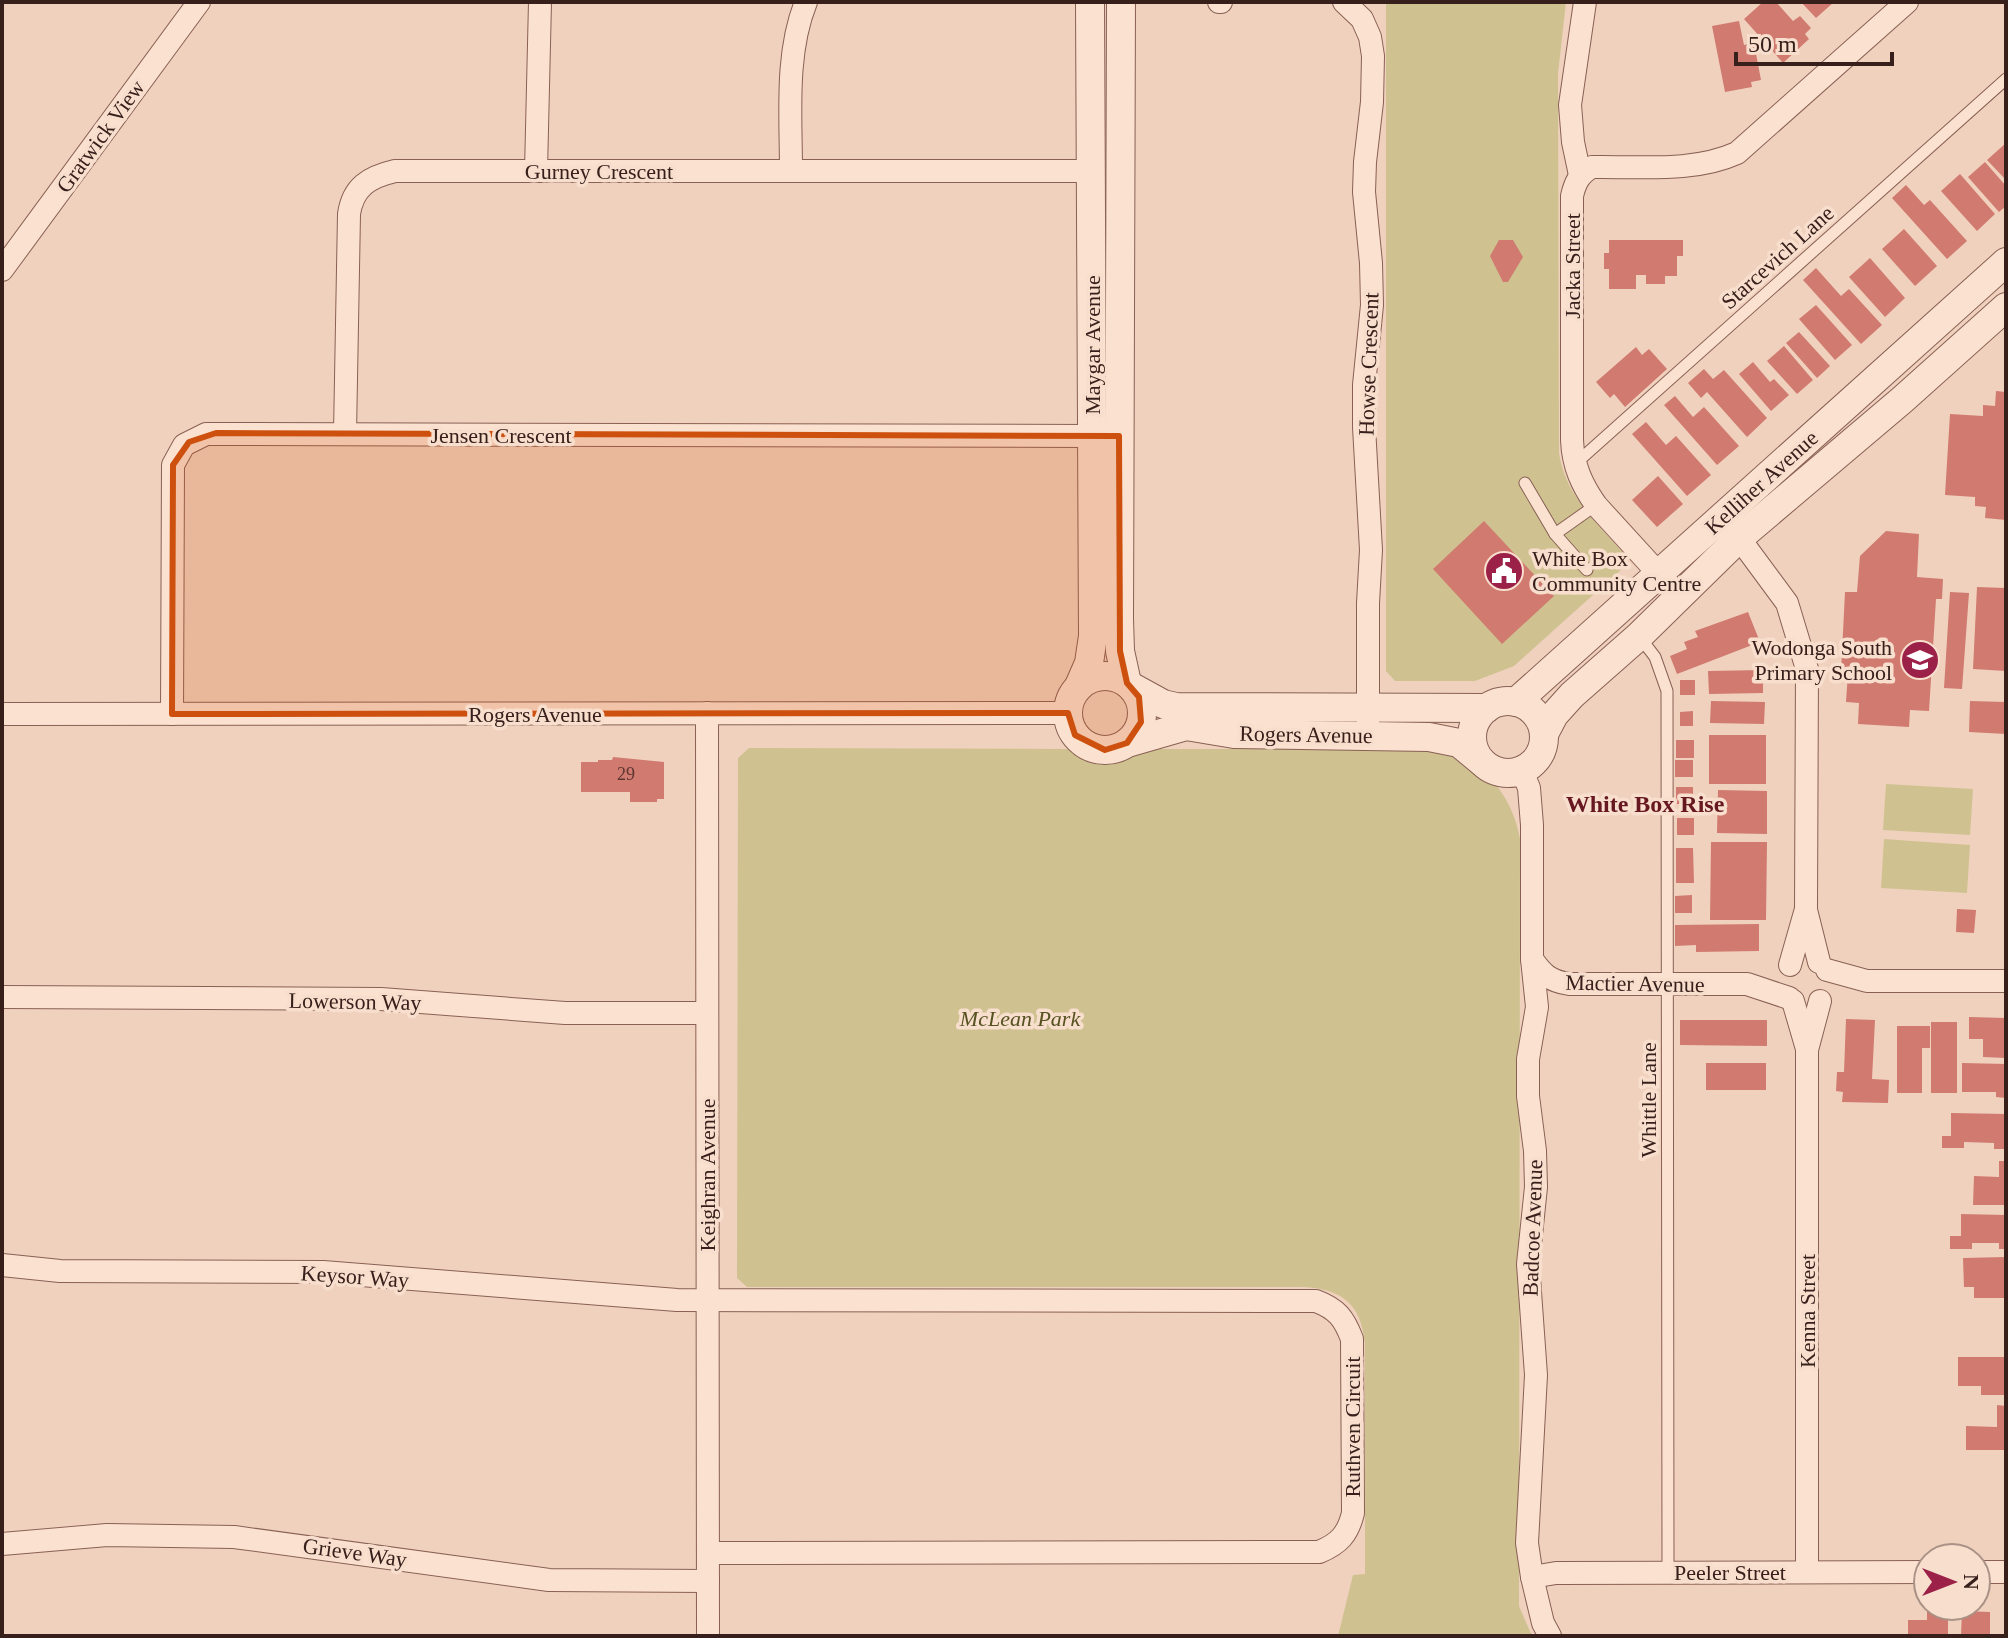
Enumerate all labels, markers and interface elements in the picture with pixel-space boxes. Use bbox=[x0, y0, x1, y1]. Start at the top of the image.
scale bar bbox=[1736, 16, 1892, 66]
text: 50 m bbox=[1748, 31, 1797, 57]
street label: Gratwick View bbox=[51, 75, 150, 198]
street label: Gurney Crescent bbox=[525, 159, 673, 184]
street label: Starcevich Lane bbox=[1716, 200, 1839, 314]
street label: Jacka Street bbox=[1560, 213, 1585, 319]
street label: Maygar Avenue bbox=[1080, 275, 1105, 415]
street label: Howse Crescent bbox=[1354, 292, 1383, 436]
street label: Jensen Crescent bbox=[430, 423, 572, 448]
street label: Kelliher Avenue bbox=[1700, 425, 1823, 540]
place label: White Box Community Centre bbox=[1532, 546, 1701, 596]
public building icon: White Box Community Centre bbox=[1483, 550, 1525, 592]
place label: Wodonga South Primary School bbox=[1751, 635, 1892, 685]
school or university icon: Wodonga South Primary School bbox=[1899, 639, 1941, 681]
street label: Rogers Avenue bbox=[468, 702, 602, 727]
street label: Rogers Avenue bbox=[1239, 721, 1373, 748]
house number: 29 bbox=[617, 764, 635, 784]
district label: White Box Rise bbox=[1566, 791, 1725, 817]
street label: Mactier Avenue bbox=[1565, 970, 1705, 997]
street label: Lowerson Way bbox=[288, 988, 422, 1015]
park label: McLean Park bbox=[959, 1006, 1081, 1031]
street label: Whittle Lane bbox=[1636, 1042, 1661, 1158]
street label: Keighran Avenue bbox=[695, 1099, 720, 1251]
street label: Badcoe Avenue bbox=[1518, 1159, 1547, 1297]
street label: Kenna Street bbox=[1795, 1254, 1820, 1368]
street label: Keysor Way bbox=[300, 1260, 410, 1293]
street label: Ruthven Circuit bbox=[1340, 1356, 1365, 1498]
street label: Grieve Way bbox=[301, 1533, 409, 1572]
north arrow bbox=[1912, 1542, 1992, 1622]
street label: Peeler Street bbox=[1674, 1560, 1786, 1585]
text: N bbox=[1959, 1574, 1984, 1590]

